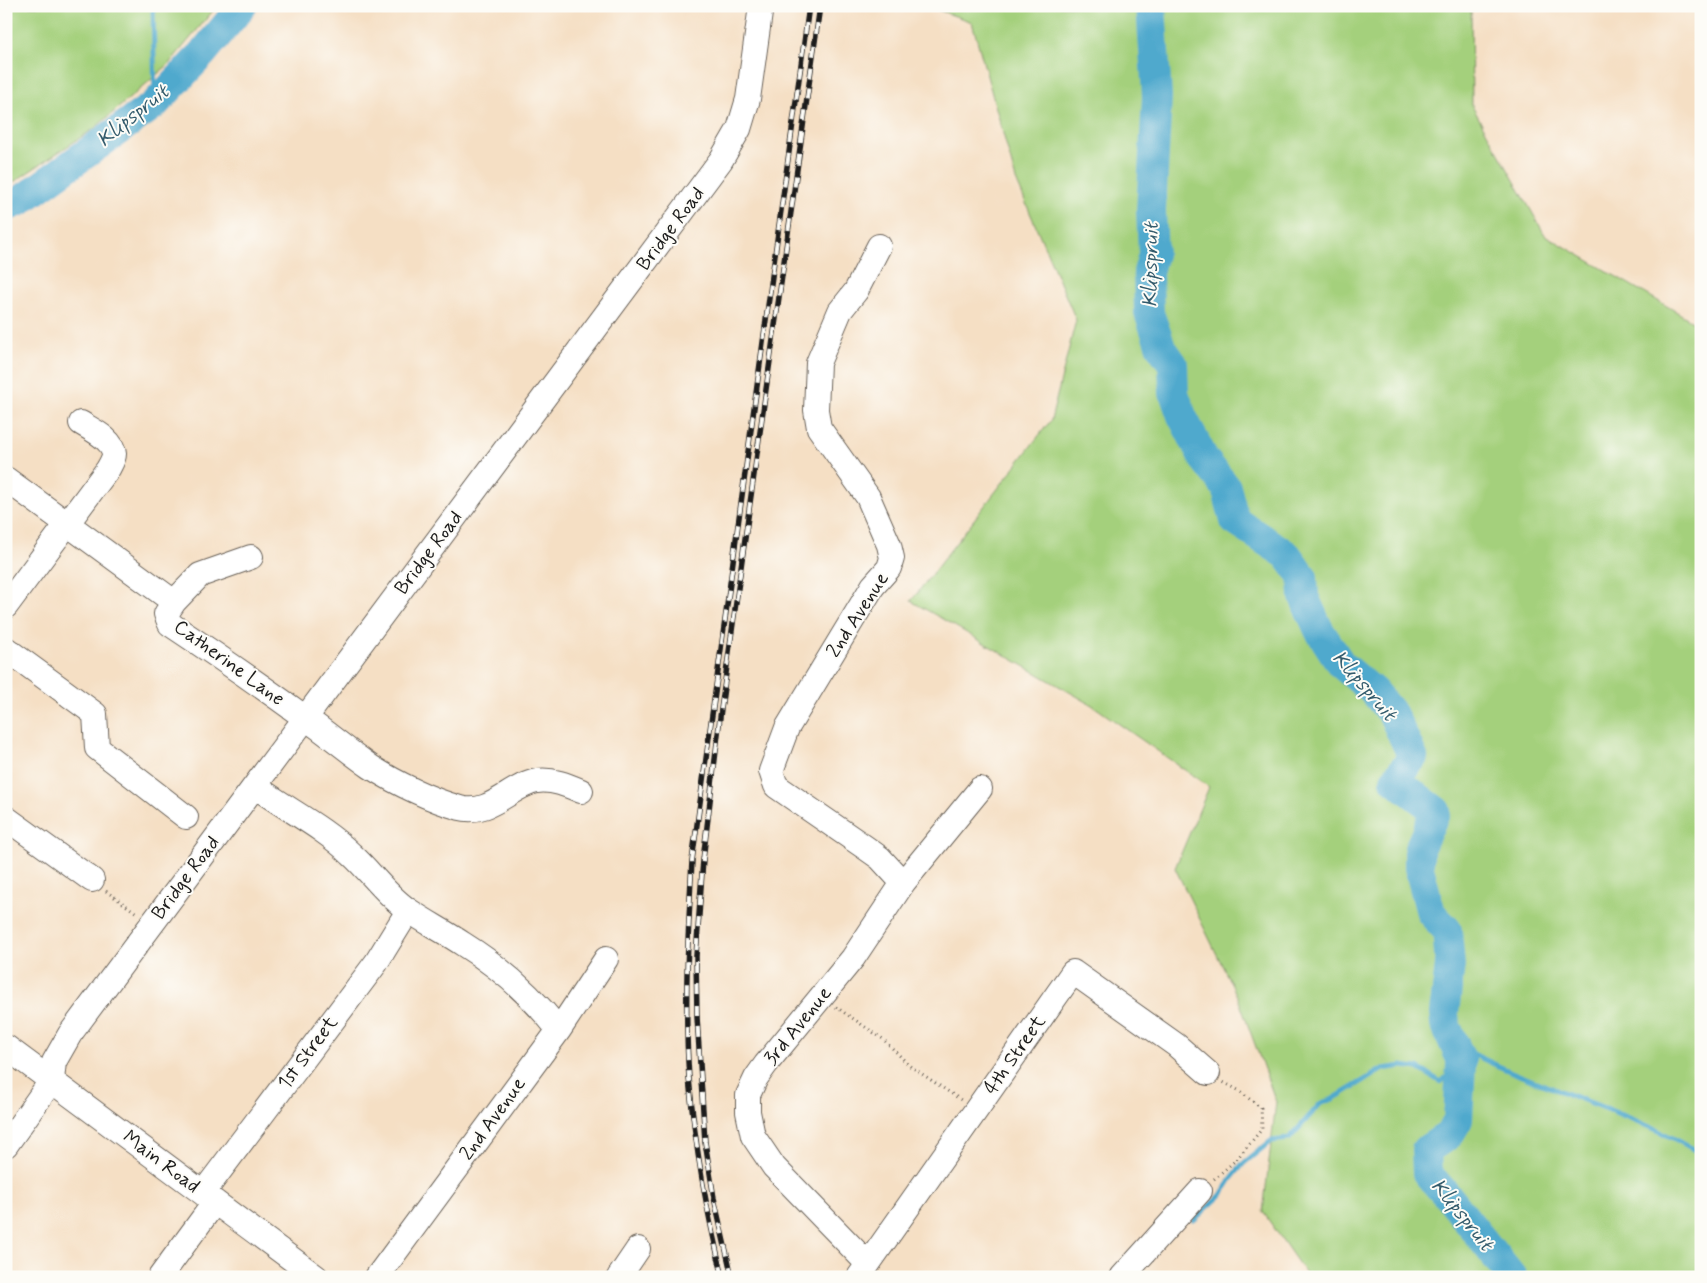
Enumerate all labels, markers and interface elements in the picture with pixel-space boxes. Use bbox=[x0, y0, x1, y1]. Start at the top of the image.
water label: Klipspruit bbox=[91, 77, 176, 154]
street label: Bridge Road bbox=[631, 181, 711, 277]
water label: Klipspruit bbox=[1136, 220, 1166, 308]
street label: Bridge Road bbox=[389, 505, 469, 601]
street label: 2nd Avenue bbox=[820, 567, 896, 663]
street label: Catherine Lane bbox=[168, 614, 290, 712]
water label: Klipspruit bbox=[1326, 645, 1404, 729]
street label: Bridge Road bbox=[146, 830, 226, 926]
street label: 3rd Avenue bbox=[758, 981, 838, 1071]
street label: 4th Street bbox=[978, 1010, 1052, 1100]
street label: 1st Street bbox=[272, 1011, 345, 1095]
street label: 2nd Avenue bbox=[454, 1072, 532, 1166]
street label: Main Road bbox=[117, 1124, 205, 1200]
water label: Klipspruit bbox=[1424, 1173, 1501, 1258]

